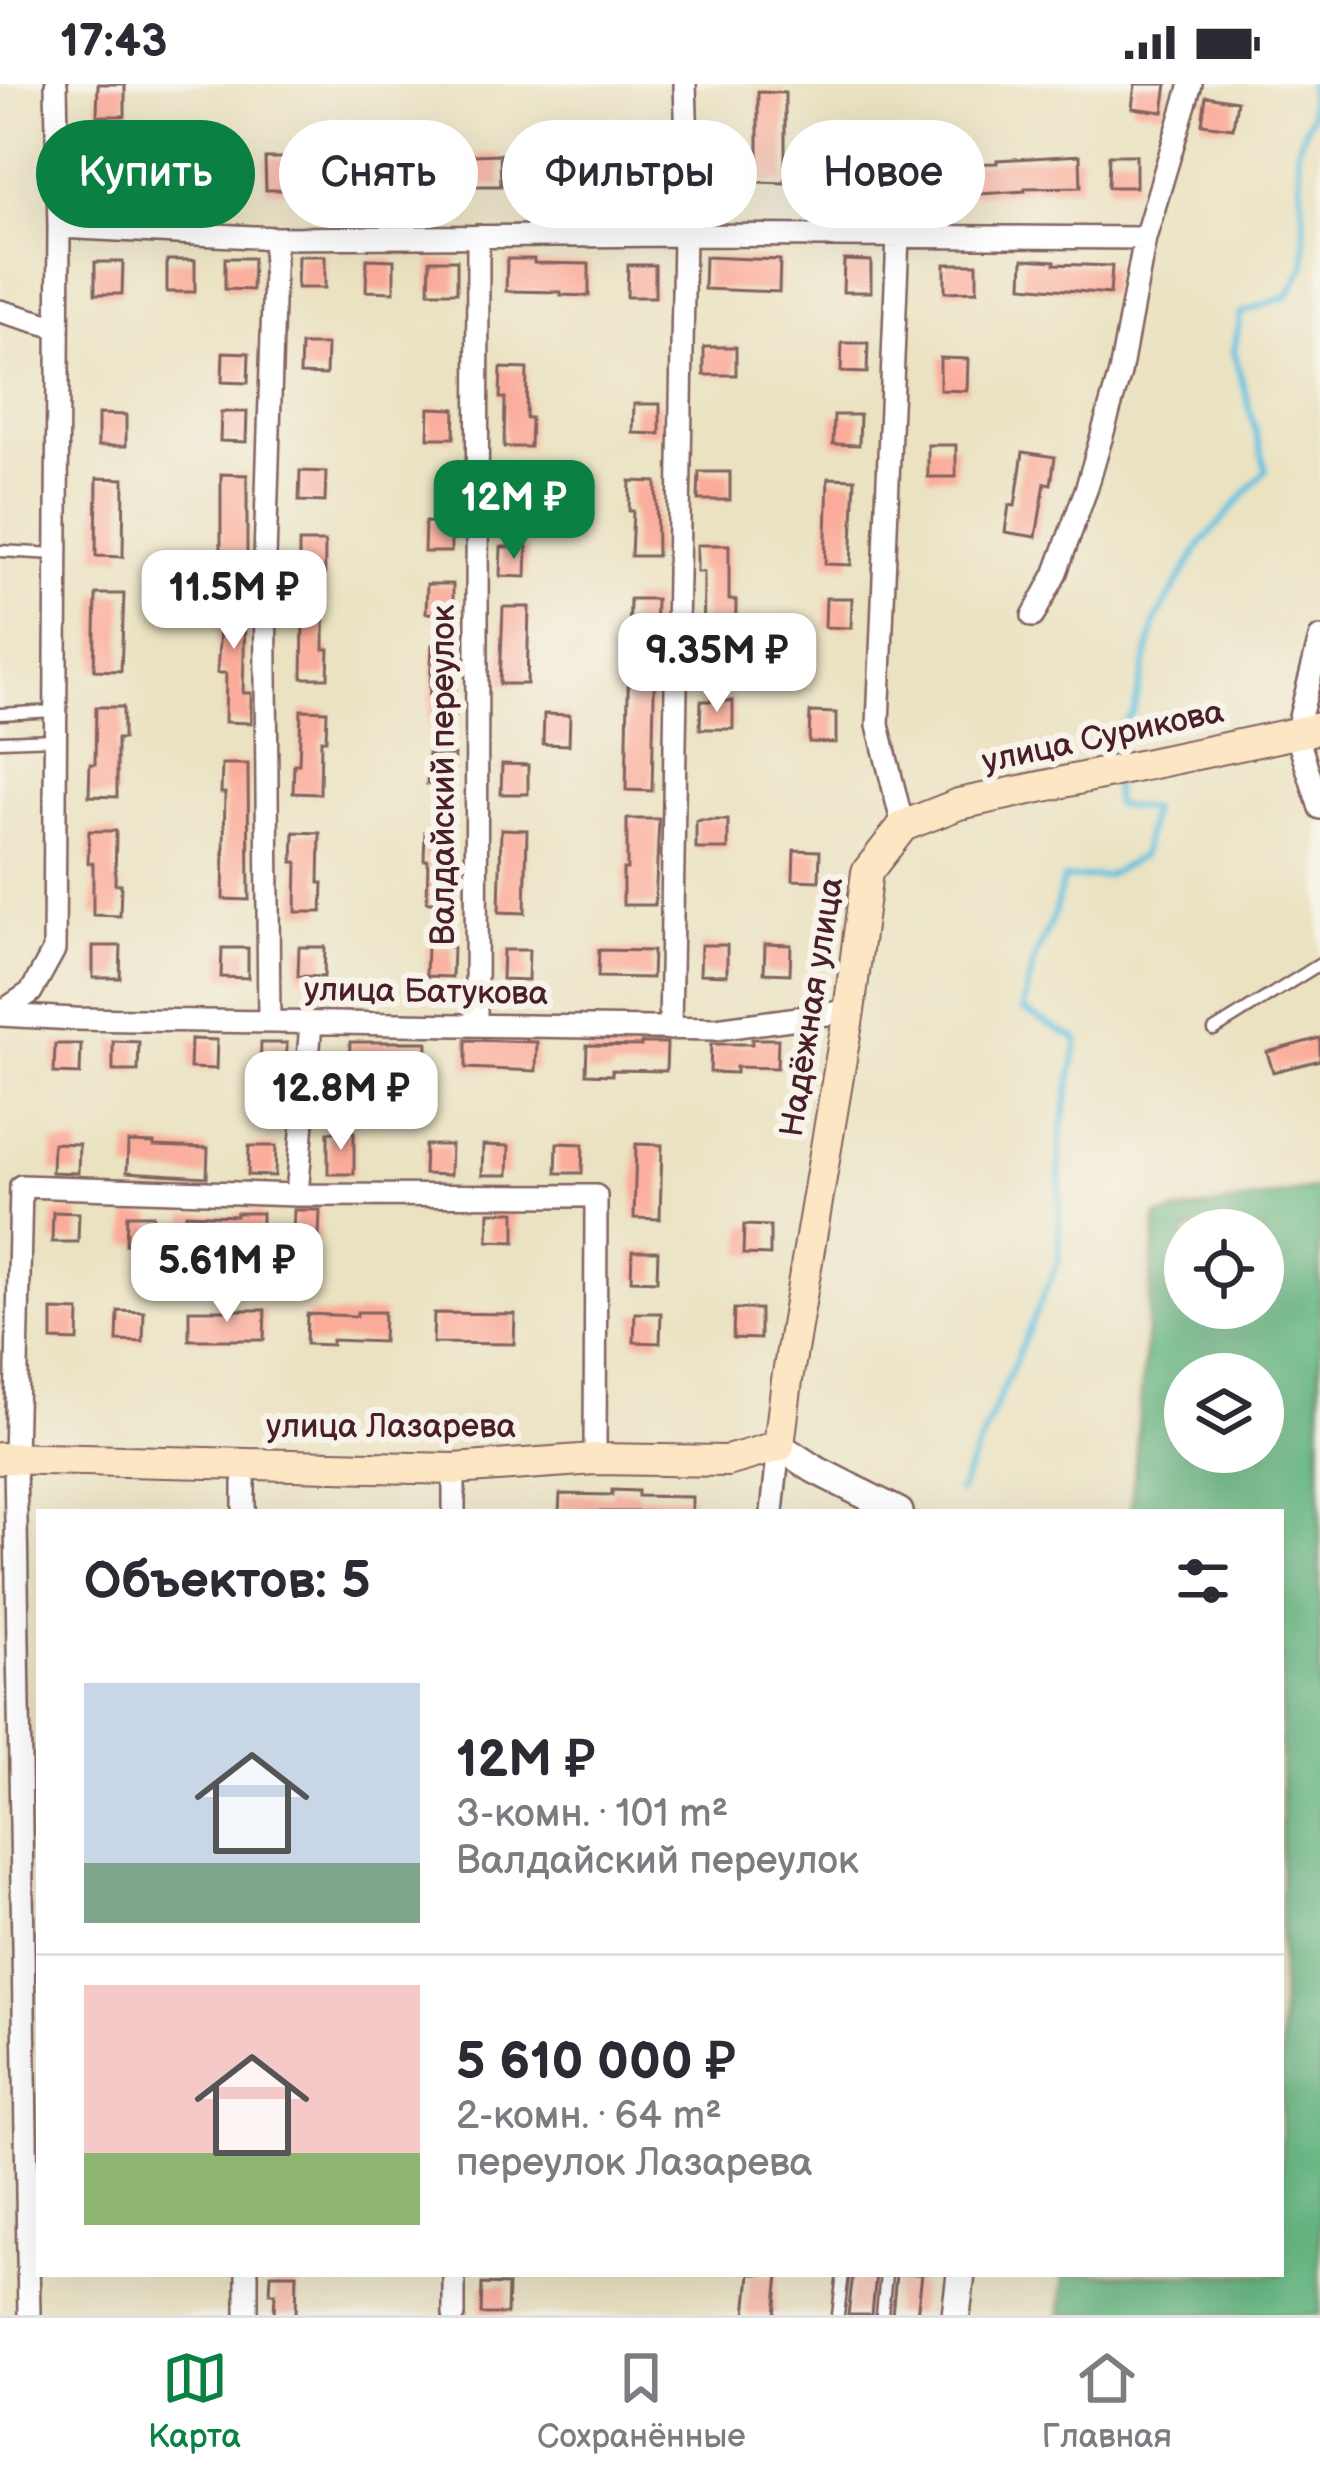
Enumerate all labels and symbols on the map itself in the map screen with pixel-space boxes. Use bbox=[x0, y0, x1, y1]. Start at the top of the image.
pin: 12M ₽ bbox=[430, 460, 598, 562]
pin: 11.5M ₽ bbox=[123, 550, 345, 652]
street label: Валдайский переулок bbox=[424, 604, 464, 945]
pin: 9.35M ₽ bbox=[606, 613, 828, 715]
street label: улица Сурикова bbox=[979, 692, 1227, 782]
street label: Надёжная улица bbox=[772, 875, 852, 1139]
street label: улица Батукова bbox=[304, 970, 548, 1014]
pin: 12.8M ₽ bbox=[230, 1051, 452, 1153]
pin: 5.61M ₽ bbox=[116, 1223, 338, 1325]
street label: улица Лазарева bbox=[266, 1407, 516, 1447]

